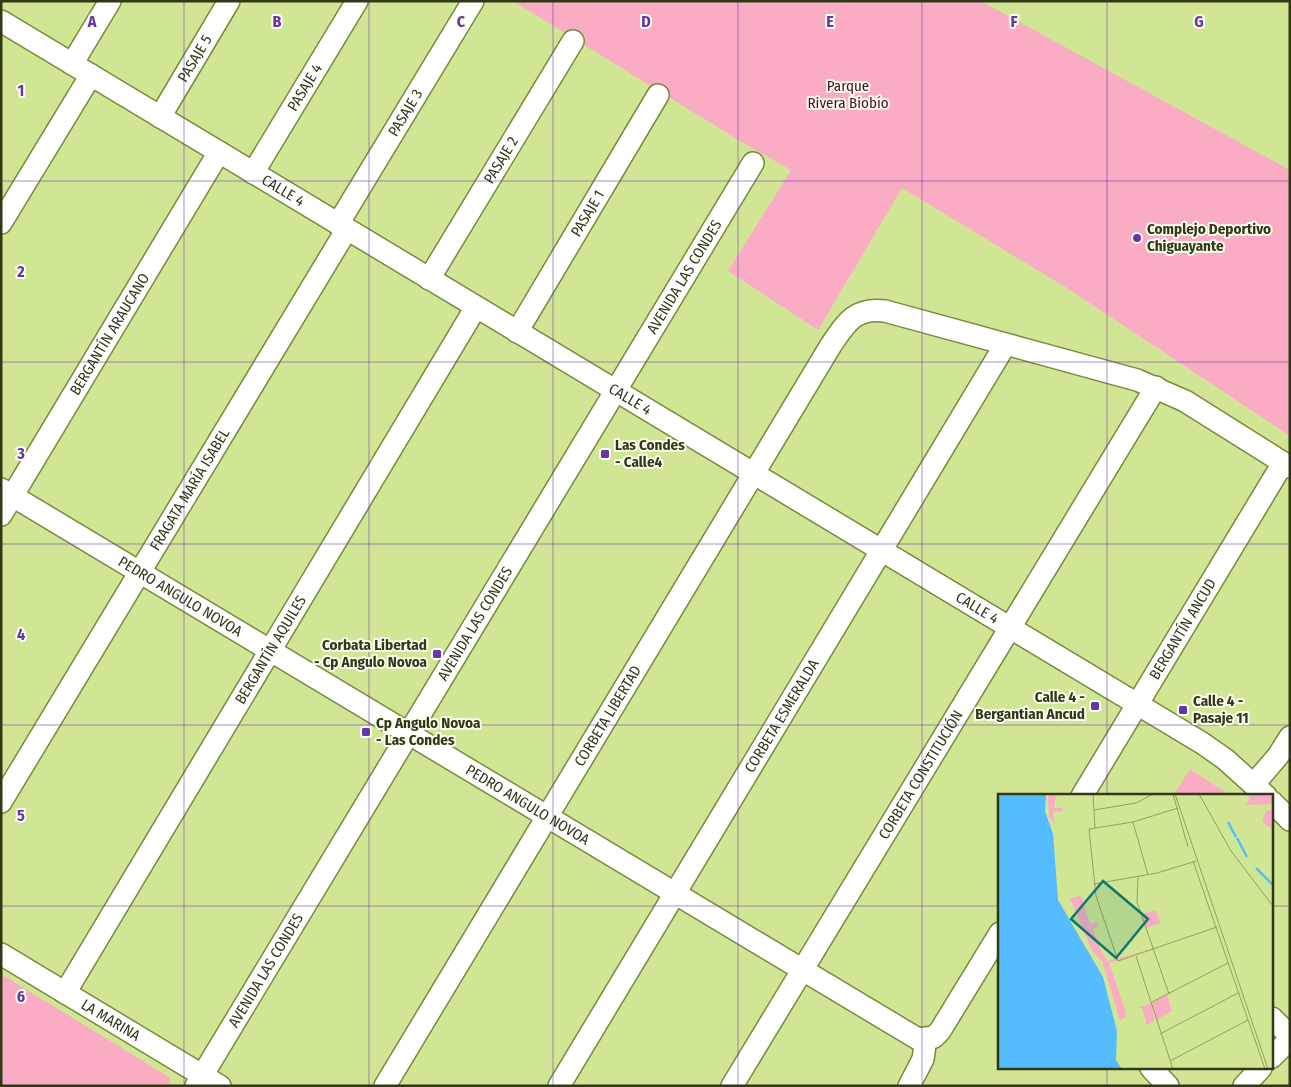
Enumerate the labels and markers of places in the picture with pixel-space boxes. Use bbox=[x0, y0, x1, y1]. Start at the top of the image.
place label: Complejo Deportivo Chiguayante bbox=[1147, 220, 1271, 255]
marker: Complejo Deportivo Chiguayante bbox=[1131, 232, 1143, 244]
place label: Las Condes - Calle4 bbox=[615, 436, 685, 471]
marker: Las Condes - Calle4 bbox=[599, 448, 611, 460]
place label: Corbata Libertad - Cp Angulo Novoa bbox=[314, 636, 428, 671]
marker: Corbata Libertad - Cp Angulo Novoa bbox=[431, 648, 443, 660]
place label: Calle 4 - Bergantian Ancud bbox=[975, 688, 1085, 723]
place label: Calle 4 - Pasaje 11 bbox=[1193, 692, 1249, 727]
marker: Calle 4 - Bergantian Ancud bbox=[1089, 700, 1101, 712]
marker: Calle 4 - Pasaje 11 bbox=[1177, 704, 1189, 716]
place label: Cp Angulo Novoa - Las Condes bbox=[376, 714, 481, 749]
marker: Cp Angulo Novoa - Las Condes bbox=[360, 726, 372, 738]

